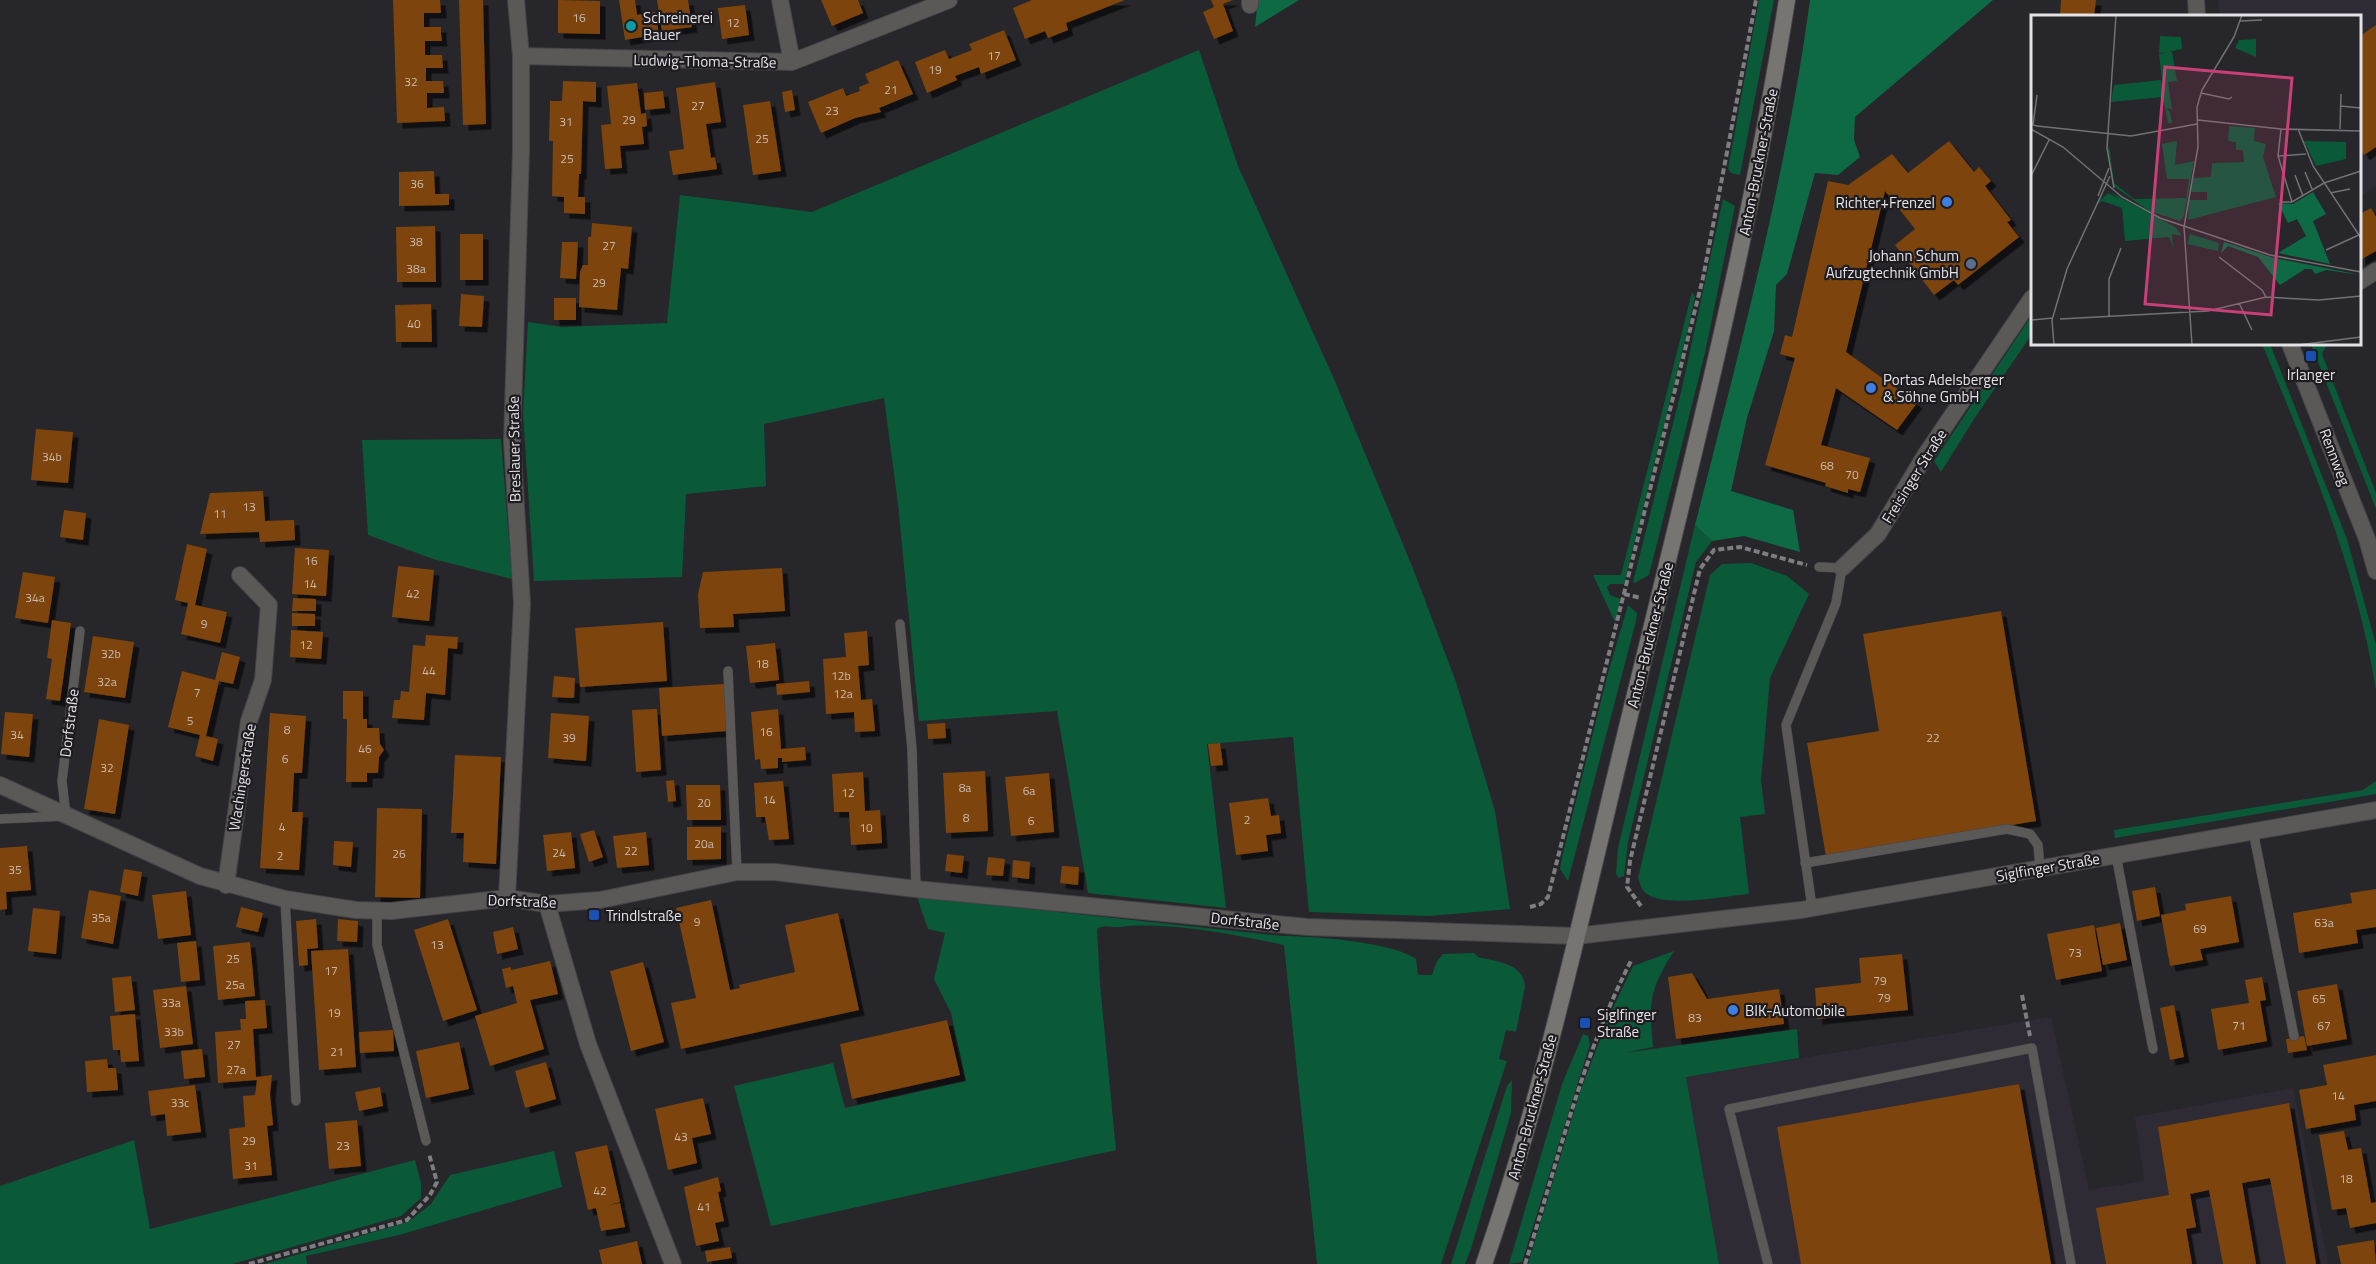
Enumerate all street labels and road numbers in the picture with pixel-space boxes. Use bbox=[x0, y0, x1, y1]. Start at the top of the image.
street label: Ludwig-Thoma-Straße bbox=[633, 48, 777, 74]
street label: Anton-Bruckner-Straße bbox=[1732, 87, 1784, 237]
street label: Breslauer Straße bbox=[502, 396, 526, 502]
street label: Freisinger Straße bbox=[1876, 424, 1952, 528]
street label: Rennweg bbox=[2314, 425, 2356, 489]
street label: Anton-Bruckner-Straße bbox=[1621, 560, 1679, 710]
street label: Dorfstraße bbox=[53, 687, 85, 759]
street label: Wachingerstraße bbox=[222, 722, 262, 832]
street label: Siglfinger Straße bbox=[1994, 847, 2102, 887]
street label: Dorfstraße bbox=[487, 888, 557, 914]
street label: Dorfstraße bbox=[1210, 906, 1280, 936]
street label: Anton-Bruckner-Straße bbox=[1502, 1032, 1562, 1182]

